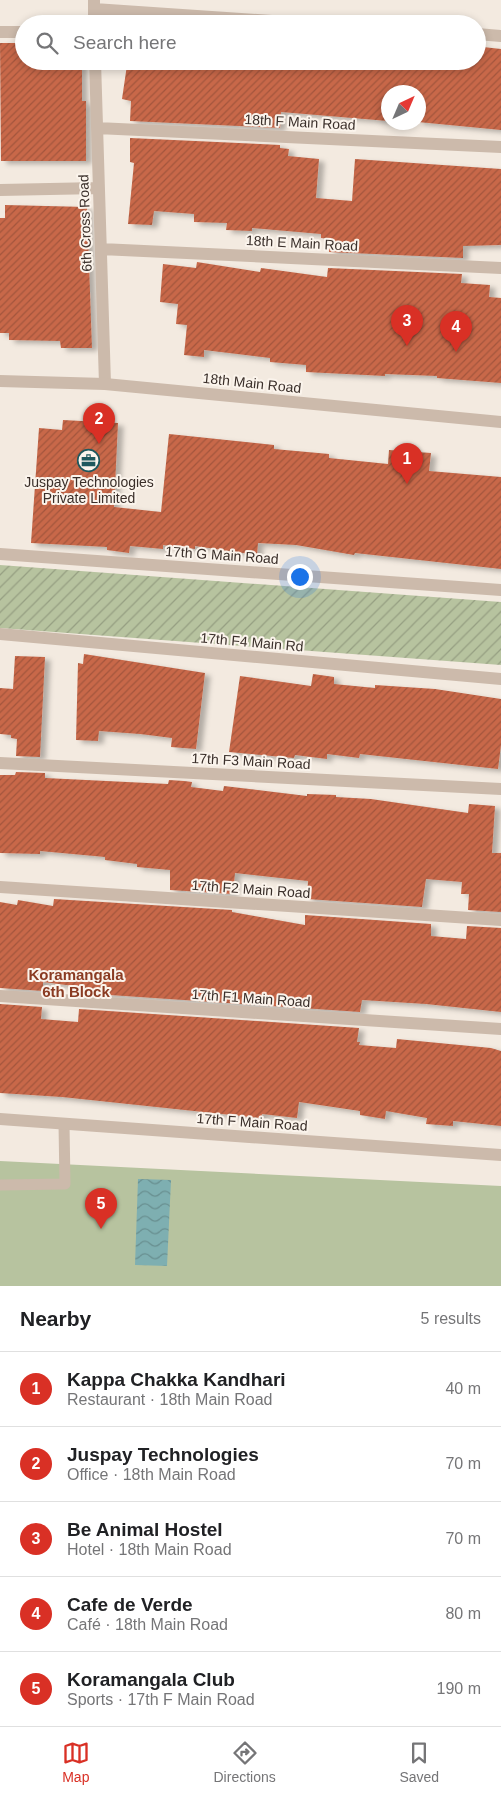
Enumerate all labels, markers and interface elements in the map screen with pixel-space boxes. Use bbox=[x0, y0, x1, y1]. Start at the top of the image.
search box bbox=[15, 15, 486, 70]
icon: search bbox=[33, 29, 61, 57]
text: Search here bbox=[73, 32, 177, 53]
north arrow bbox=[381, 85, 426, 130]
street label: 18th F Main Road bbox=[244, 111, 356, 133]
street label: 6th Cross Road bbox=[75, 174, 95, 272]
street label: 18th E Main Road bbox=[246, 232, 358, 254]
pin: 3 bbox=[391, 305, 423, 346]
pin: 4 bbox=[440, 311, 472, 352]
street label: 18th Main Road bbox=[202, 370, 302, 396]
pin: 2 bbox=[83, 403, 115, 444]
pin: 1 bbox=[391, 443, 423, 484]
office icon: Juspay Technologies Private Limited bbox=[77, 448, 101, 472]
place label: Juspay Technologies Private Limited bbox=[24, 474, 154, 506]
street label: 17th G Main Road bbox=[165, 543, 279, 567]
your location bbox=[287, 564, 313, 590]
street label: 17th F4 Main Rd bbox=[200, 630, 304, 654]
street label: 17th F3 Main Road bbox=[191, 750, 311, 772]
street label: 17th F2 Main Road bbox=[191, 877, 311, 901]
district label: Koramangala 6th Block bbox=[28, 966, 124, 1000]
street label: 17th F1 Main Road bbox=[191, 986, 311, 1010]
street label: 17th F Main Road bbox=[196, 1110, 308, 1134]
pin: 5 bbox=[85, 1188, 117, 1229]
text: Nearby bbox=[20, 1307, 91, 1330]
text: 5 results bbox=[421, 1310, 481, 1327]
text: Kappa Chakka Kandhari bbox=[67, 1369, 286, 1390]
text: 1 bbox=[32, 1380, 40, 1397]
text: 40 m bbox=[445, 1380, 481, 1397]
text: Restaurant · 18th Main Road bbox=[67, 1391, 272, 1408]
text: Juspay Technologies bbox=[67, 1444, 259, 1465]
text: 2 bbox=[32, 1455, 40, 1472]
text: 70 m bbox=[445, 1455, 481, 1472]
text: Office · 18th Main Road bbox=[67, 1466, 236, 1483]
text: Be Animal Hostel bbox=[67, 1519, 223, 1540]
text: 3 bbox=[32, 1530, 40, 1547]
text: 70 m bbox=[445, 1530, 481, 1547]
text: Hotel · 18th Main Road bbox=[67, 1541, 232, 1558]
text: Cafe de Verde bbox=[67, 1594, 193, 1615]
text: 4 bbox=[32, 1605, 40, 1622]
text: 80 m bbox=[445, 1605, 481, 1622]
text: Café · 18th Main Road bbox=[67, 1616, 228, 1633]
text: Koramangala Club bbox=[67, 1669, 235, 1690]
text: 5 bbox=[32, 1680, 40, 1697]
text: 190 m bbox=[437, 1680, 481, 1697]
text: Sports · 17th F Main Road bbox=[67, 1691, 255, 1708]
tab: Map bbox=[62, 1739, 90, 1785]
tab: Directions bbox=[214, 1739, 276, 1785]
tab: Saved bbox=[399, 1739, 439, 1785]

